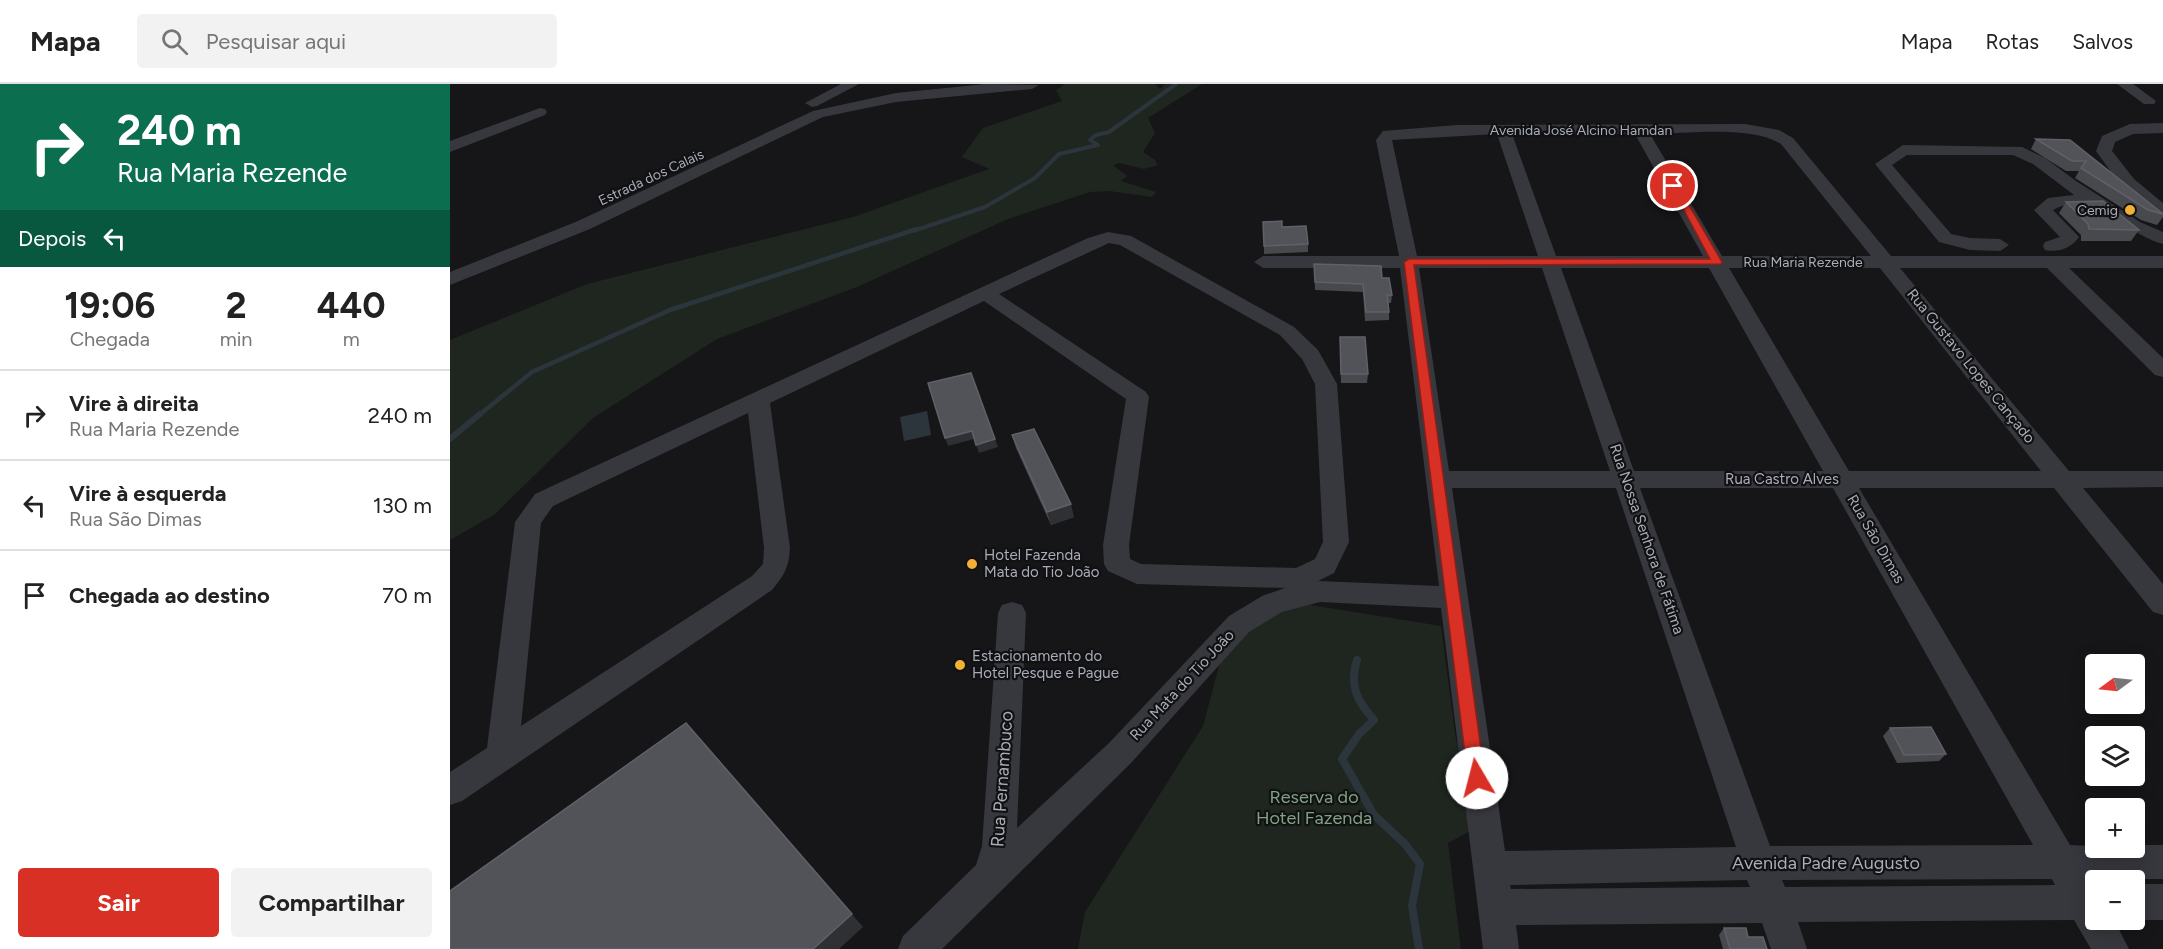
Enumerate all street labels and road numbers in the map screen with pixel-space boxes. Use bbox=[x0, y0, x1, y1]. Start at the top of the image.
street label: Avenida José Alcino Hamdan bbox=[1490, 122, 1672, 139]
street label: Estrada dos Calais bbox=[596, 146, 707, 209]
street label: Rua Maria Rezende bbox=[1743, 254, 1863, 271]
street label: Rua Gustavo Lopes Cançado bbox=[1903, 285, 2039, 447]
street label: Rua Nossa Senhora de Fátima bbox=[1606, 442, 1688, 636]
street label: Rua Castro Alves bbox=[1725, 470, 1839, 488]
street label: Rua São Dimas bbox=[1843, 491, 1909, 587]
street label: Rua Mata do Tio João bbox=[1126, 626, 1238, 744]
street label: Rua Pernambuco bbox=[986, 710, 1018, 848]
street label: Avenida Padre Augusto bbox=[1732, 852, 1920, 874]

